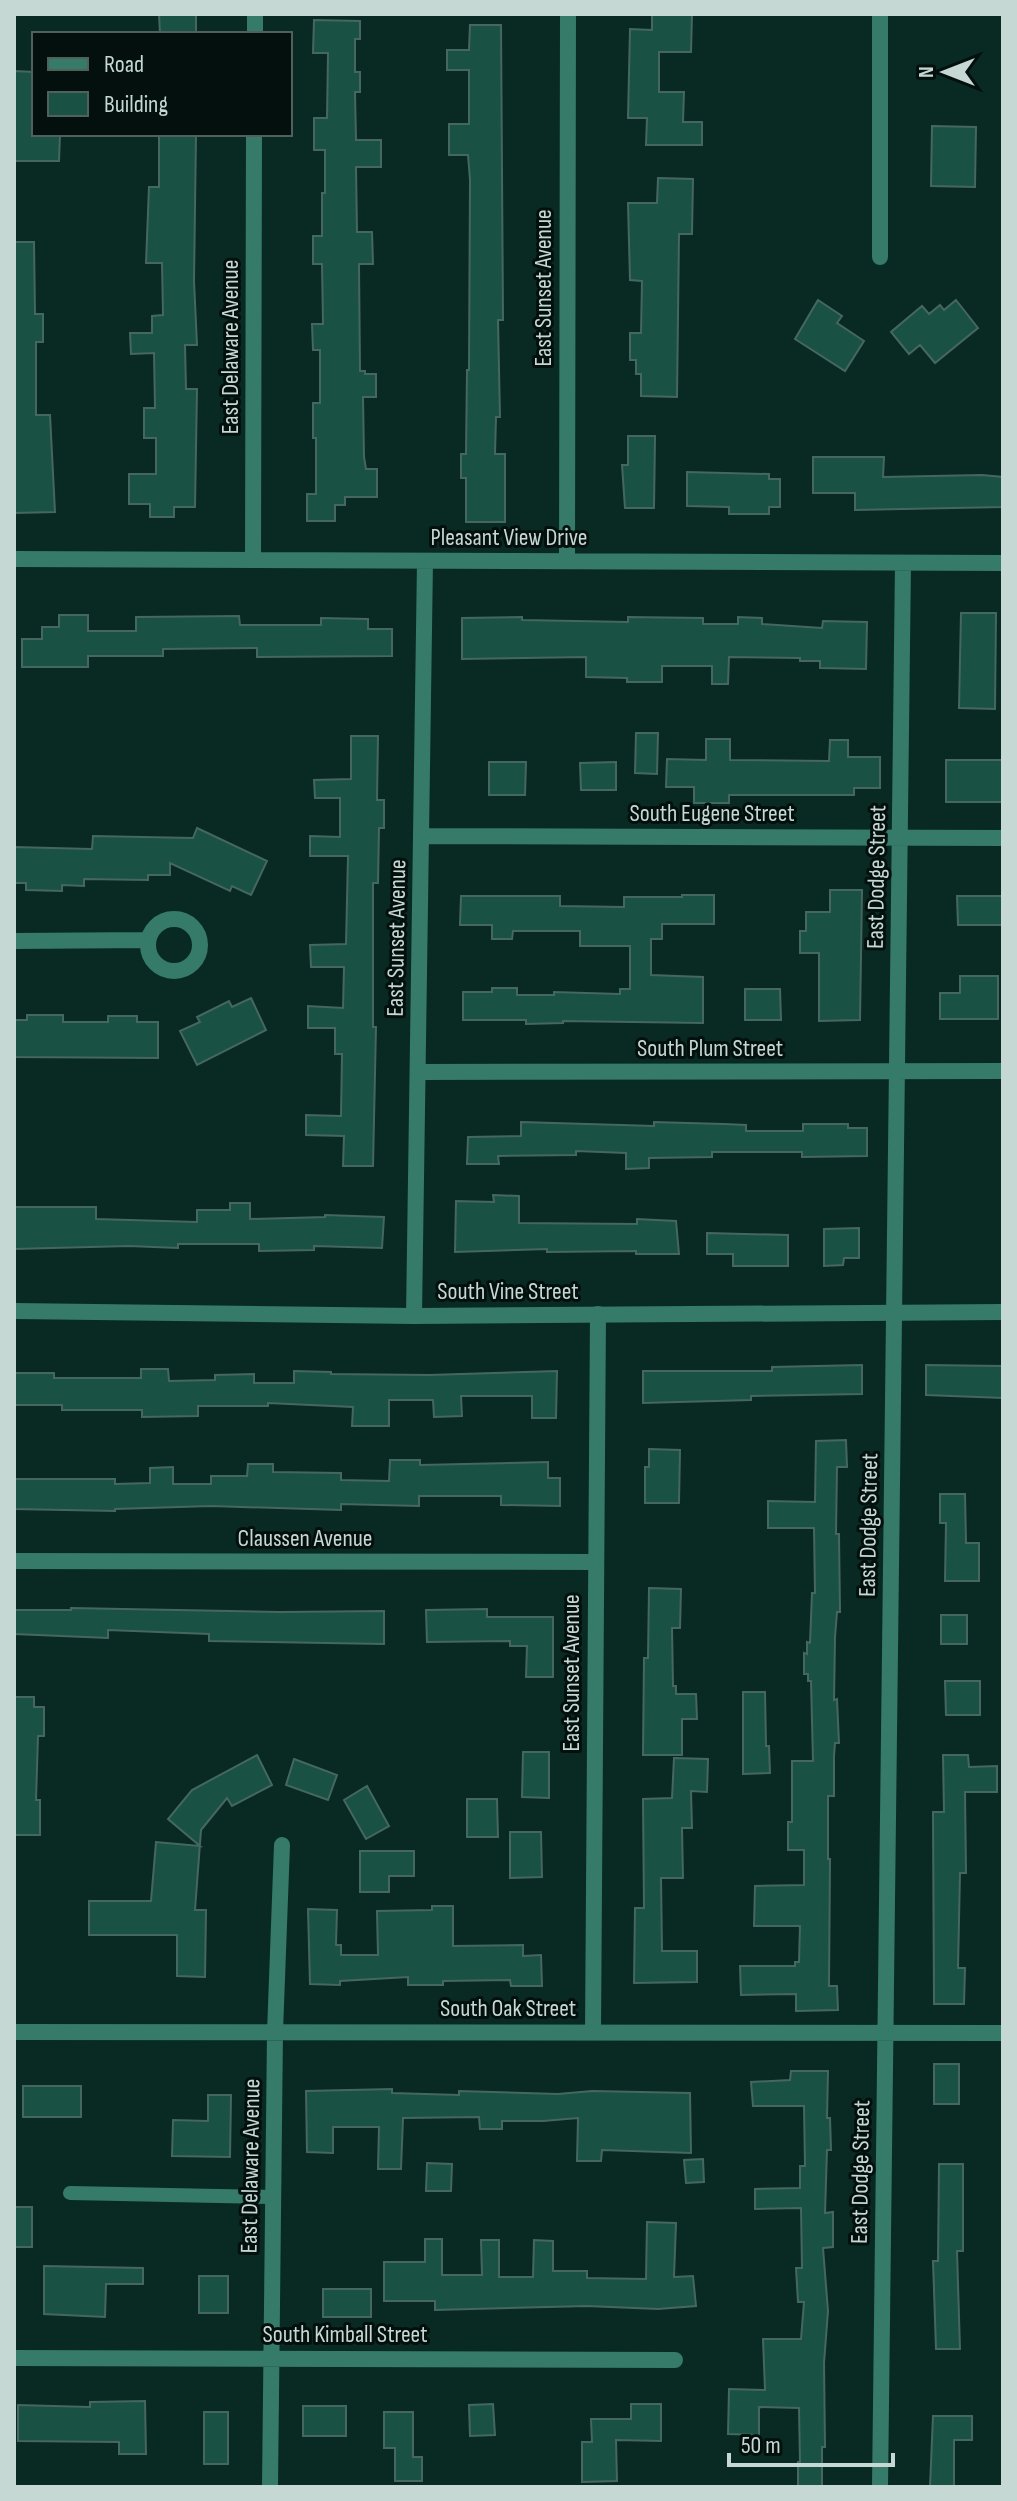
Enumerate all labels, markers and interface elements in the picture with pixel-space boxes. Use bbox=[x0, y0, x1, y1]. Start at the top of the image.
legend bbox=[32, 32, 292, 136]
north arrow bbox=[905, 32, 985, 112]
text: Road bbox=[104, 50, 144, 79]
text: N bbox=[913, 66, 940, 78]
text: Building bbox=[104, 90, 168, 119]
street label: East Sunset Avenue bbox=[529, 209, 558, 367]
street label: East Delaware Avenue bbox=[216, 260, 245, 434]
street label: Pleasant View Drive bbox=[431, 523, 587, 552]
street label: South Eugene Street bbox=[629, 799, 795, 828]
street label: East Dodge Street bbox=[861, 805, 892, 949]
street label: East Sunset Avenue bbox=[381, 859, 412, 1017]
street label: South Plum Street bbox=[637, 1034, 783, 1063]
street label: South Vine Street bbox=[437, 1277, 579, 1306]
street label: East Dodge Street bbox=[853, 1453, 884, 1597]
street label: Claussen Avenue bbox=[238, 1524, 372, 1553]
street label: East Sunset Avenue bbox=[557, 1594, 586, 1752]
street label: South Oak Street bbox=[440, 1994, 576, 2023]
street label: East Delaware Avenue bbox=[234, 2078, 267, 2254]
street label: East Dodge Street bbox=[845, 2100, 876, 2244]
street label: South Kimball Street bbox=[262, 2320, 428, 2349]
scale bar bbox=[729, 2417, 893, 2467]
text: 50 m bbox=[741, 2431, 781, 2460]

